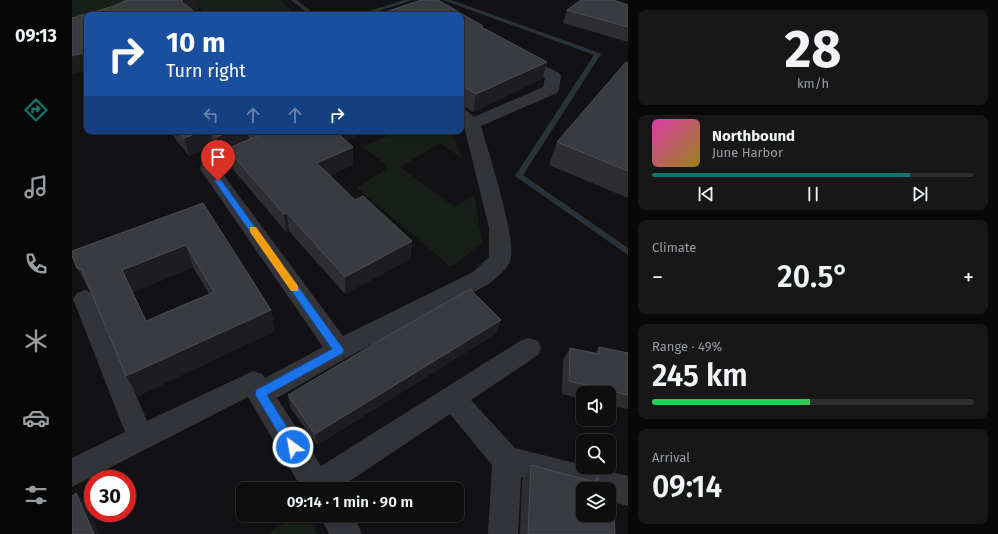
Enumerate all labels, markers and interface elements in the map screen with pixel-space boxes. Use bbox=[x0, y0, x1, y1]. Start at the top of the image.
text: 28 bbox=[784, 18, 842, 81]
text: 09:13 bbox=[15, 25, 57, 47]
text: 10 m bbox=[166, 26, 226, 59]
icon: right bbox=[100, 28, 152, 80]
text: Turn right bbox=[166, 60, 246, 82]
text: km/h bbox=[797, 76, 829, 91]
icon: directions bbox=[22, 96, 50, 124]
icon: left bbox=[200, 104, 222, 126]
icon: ahead bbox=[242, 104, 264, 126]
icon: ahead bbox=[284, 104, 306, 126]
icon: right bbox=[326, 104, 348, 126]
text: Northbound bbox=[712, 127, 795, 145]
pin bbox=[201, 140, 235, 181]
text: June Harbor bbox=[712, 145, 783, 160]
icon: arrive bbox=[207, 146, 229, 168]
icon: music bbox=[22, 173, 50, 201]
icon: previous bbox=[695, 183, 717, 205]
icon: pause bbox=[802, 183, 824, 205]
icon: next bbox=[909, 183, 931, 205]
text: Climate bbox=[652, 240, 696, 255]
icon: phone bbox=[22, 250, 50, 278]
text: 20.5° bbox=[777, 259, 849, 295]
text: − bbox=[652, 264, 663, 291]
text: + bbox=[963, 264, 974, 291]
icon: climate bbox=[22, 327, 50, 355]
text: Range · 49% bbox=[652, 339, 722, 354]
text: 245 km bbox=[652, 358, 748, 394]
map controls bbox=[576, 386, 616, 522]
button: sound bbox=[576, 386, 616, 426]
icon: car bbox=[22, 404, 50, 432]
position arrow bbox=[272, 426, 314, 468]
button: search bbox=[576, 434, 616, 474]
text: Arrival bbox=[652, 450, 690, 465]
text: 09:14 bbox=[652, 469, 722, 505]
speed limit sign: 30 bbox=[84, 470, 136, 522]
icon: filters bbox=[22, 481, 50, 509]
button: layers bbox=[576, 482, 616, 522]
text: 09:14 · 1 min · 90 m bbox=[287, 493, 413, 511]

